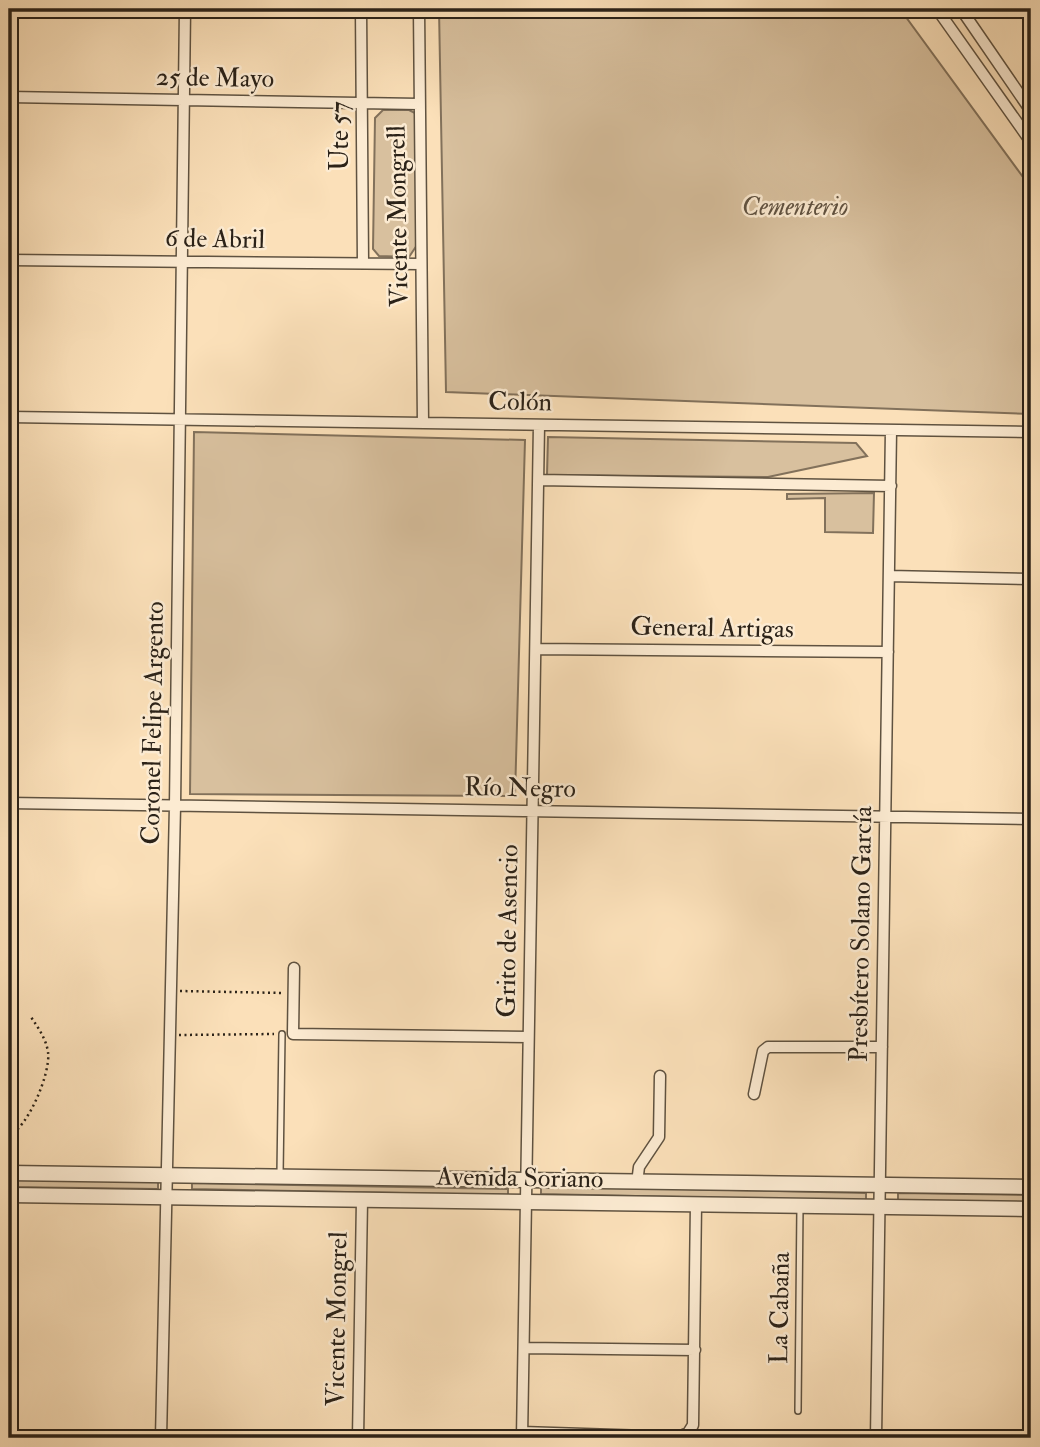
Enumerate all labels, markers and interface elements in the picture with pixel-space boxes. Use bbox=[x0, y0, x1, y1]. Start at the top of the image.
street label: 25 de Mayo bbox=[156, 61, 274, 95]
street label: Ute 57 bbox=[324, 101, 356, 171]
street label: Vicente Mongrell bbox=[380, 125, 416, 307]
park label: Cementerio bbox=[742, 191, 848, 223]
street label: 6 de Abril bbox=[165, 222, 266, 256]
street label: Colón bbox=[488, 385, 552, 419]
street label: Coronel Felipe Argento bbox=[135, 601, 172, 845]
street label: General Artigas bbox=[630, 611, 794, 645]
street label: Río Negro bbox=[464, 771, 576, 805]
street label: Presbítero Solano García bbox=[843, 805, 879, 1062]
street label: Grito de Asencio bbox=[490, 844, 526, 1018]
street label: Avenida Soriano bbox=[435, 1161, 604, 1195]
street label: Vicente Mongrel bbox=[319, 1231, 355, 1407]
street label: La Cabaña bbox=[763, 1251, 797, 1364]

